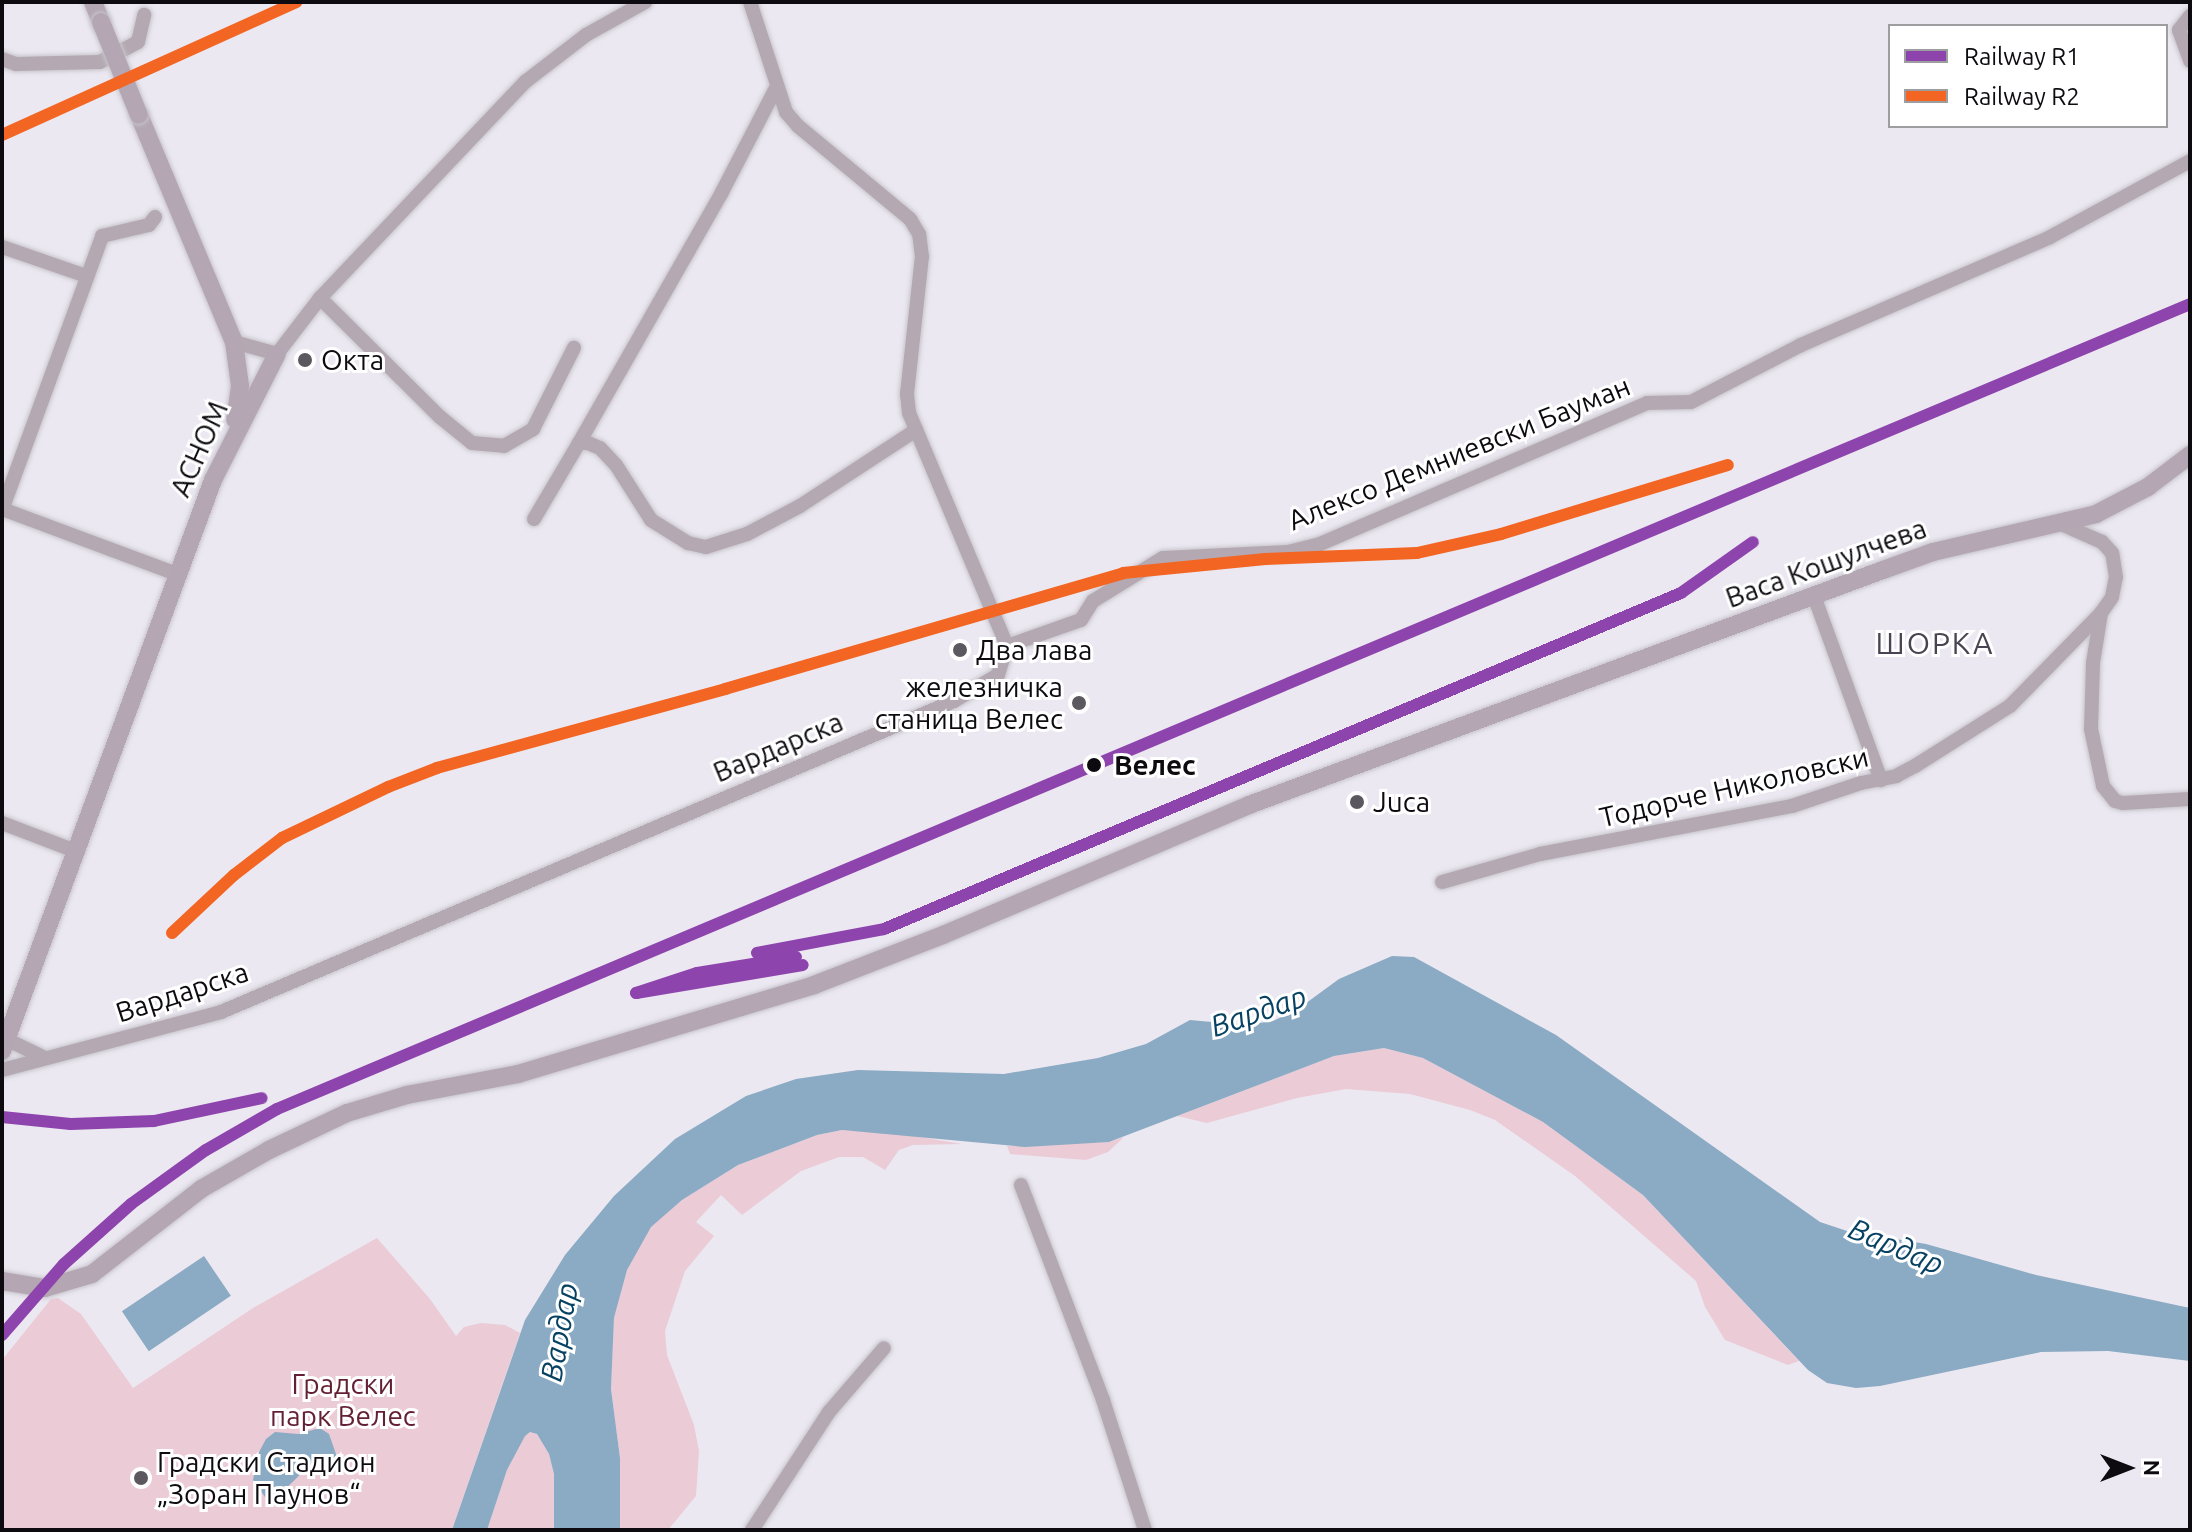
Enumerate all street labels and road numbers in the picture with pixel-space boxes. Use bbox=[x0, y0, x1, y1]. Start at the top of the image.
street label: Алексо Демниевски Бауман bbox=[1283, 369, 1635, 537]
street label: АСНОМ bbox=[163, 396, 235, 502]
street label: Васа Кошулчева bbox=[1721, 511, 1931, 615]
street label: Вардарска bbox=[708, 705, 848, 789]
street label: Тодорче Николовски bbox=[1596, 740, 1872, 834]
street label: Вардарска bbox=[111, 955, 253, 1029]

